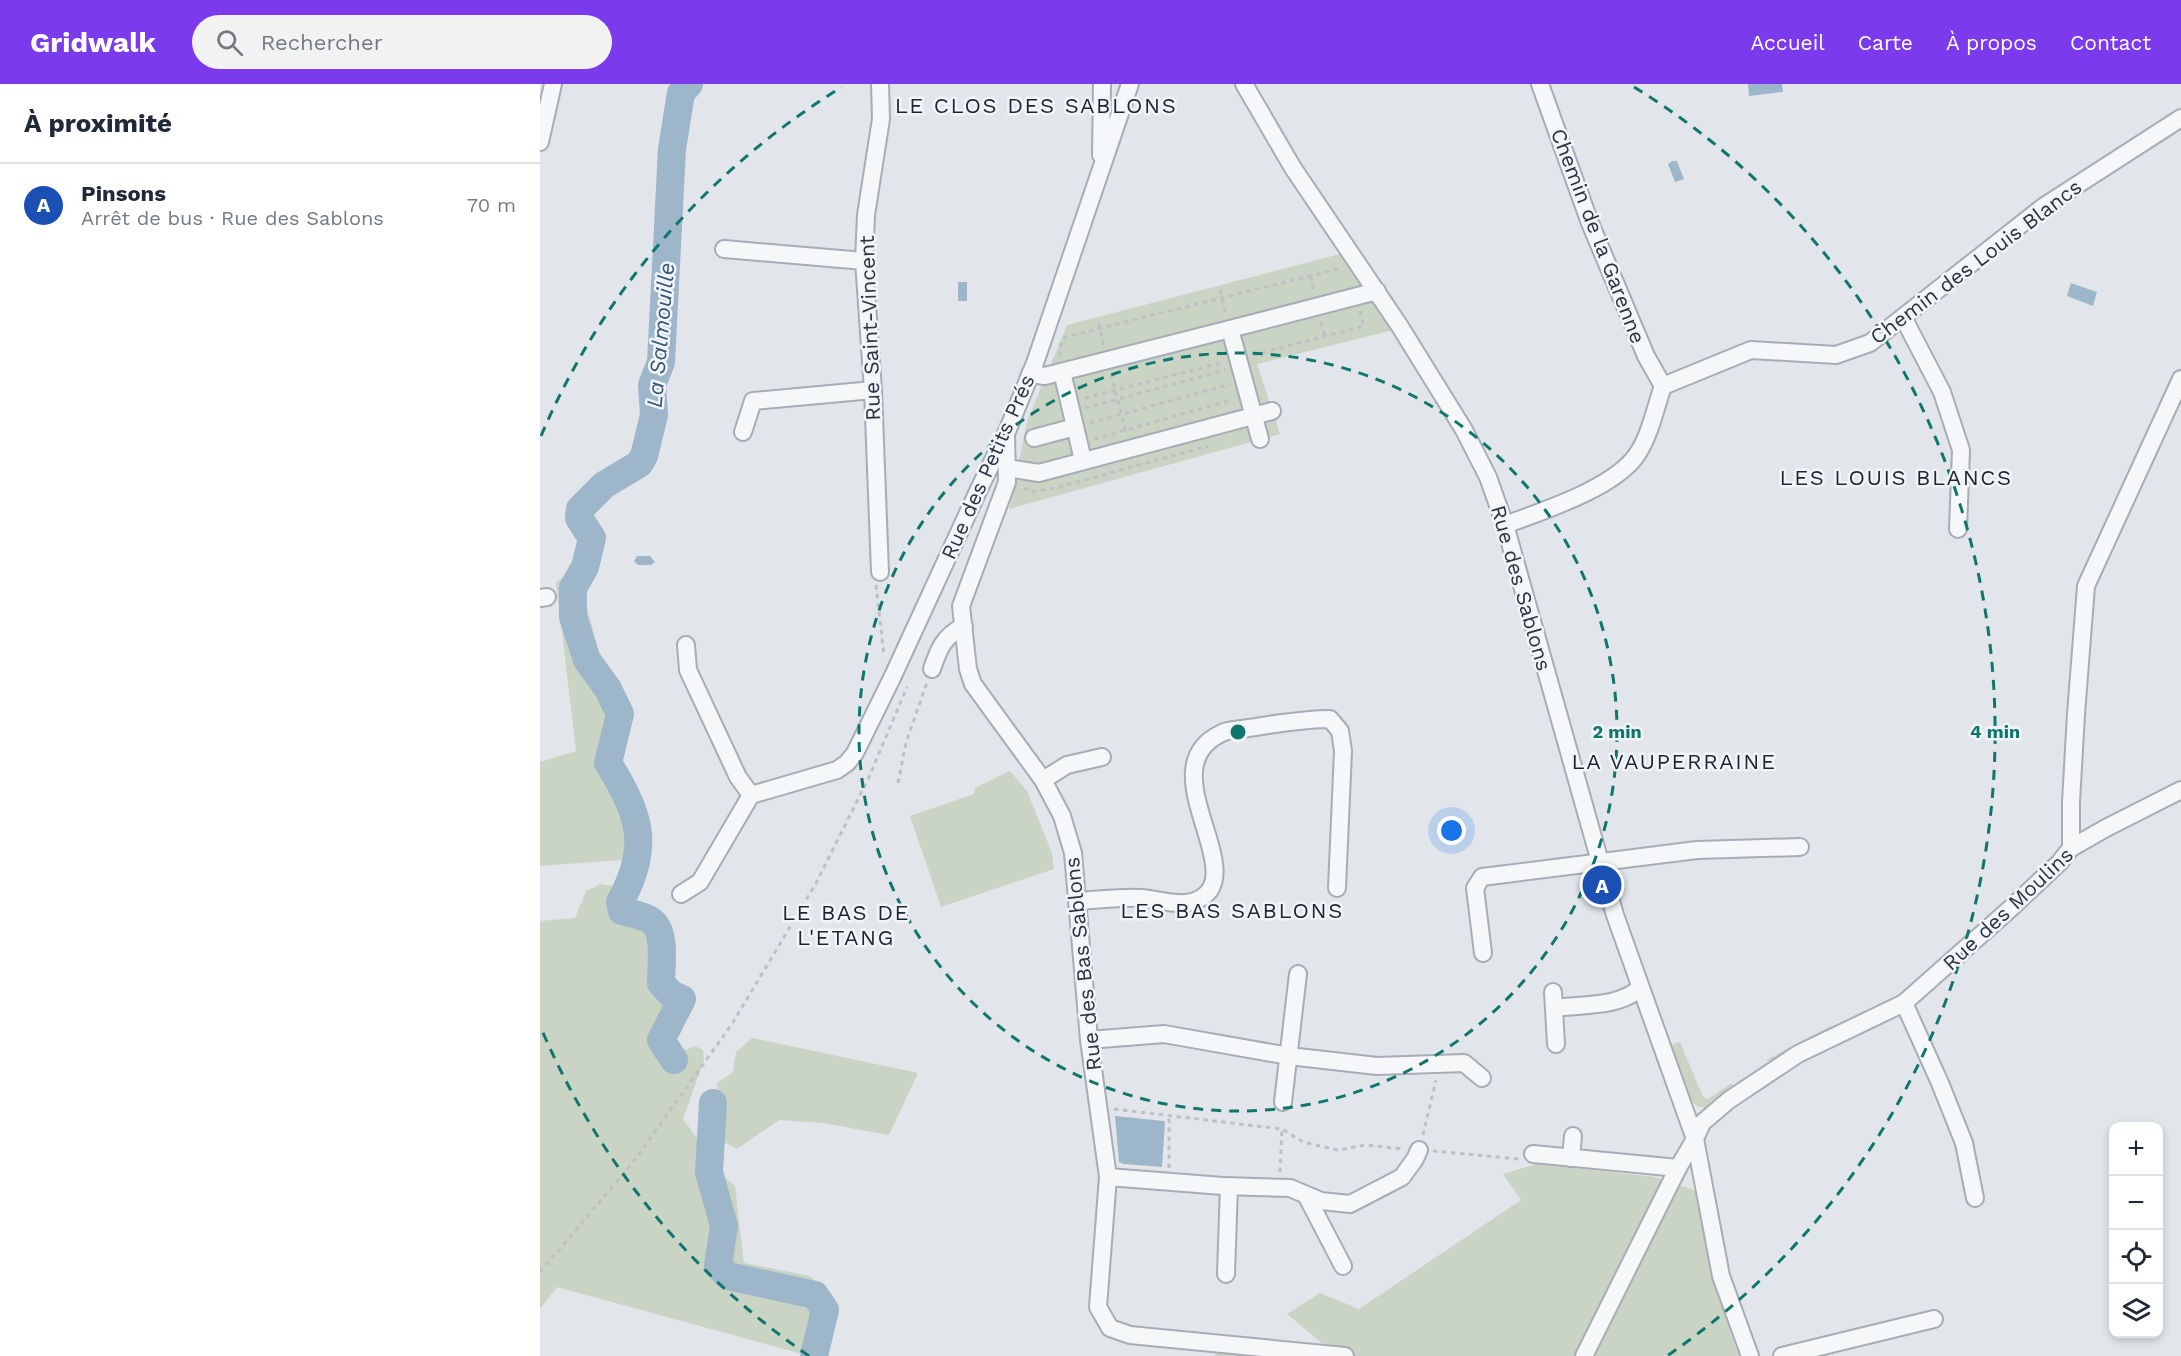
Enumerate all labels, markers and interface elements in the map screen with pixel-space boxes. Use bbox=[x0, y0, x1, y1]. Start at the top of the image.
search box bbox=[192, 15, 612, 69]
text: Gridwalk bbox=[30, 26, 156, 59]
icon: search bbox=[213, 26, 246, 59]
text: Rechercher bbox=[261, 30, 383, 55]
text: Accueil bbox=[1750, 30, 1825, 55]
text: Carte bbox=[1858, 30, 1913, 55]
text: À propos bbox=[1946, 30, 2037, 55]
text: Contact bbox=[2070, 30, 2151, 55]
district label: LE CLOS DES SABLONS bbox=[895, 93, 1177, 118]
text: À proximité bbox=[24, 108, 172, 138]
street label: Chemin de la Garenne bbox=[1546, 125, 1651, 347]
street label: Chemin des Louis Blancs bbox=[1865, 174, 2086, 349]
text: Pinsons bbox=[81, 181, 166, 206]
text: A bbox=[37, 193, 50, 217]
text: 70 m bbox=[467, 193, 516, 217]
text: Arrêt de bus · Rue des Sablons bbox=[81, 206, 384, 230]
street label: Rue Saint-Vincent bbox=[854, 235, 885, 421]
water label: La Salmouille bbox=[642, 261, 679, 409]
street label: Rue des Petits Prés bbox=[936, 371, 1040, 563]
district label: LES LOUIS BLANCS bbox=[1780, 465, 2012, 490]
street label: Rue des Sablons bbox=[1486, 502, 1557, 673]
text: 2 min bbox=[1592, 721, 1642, 742]
text: 4 min bbox=[1970, 721, 2020, 742]
centre of rings bbox=[1228, 722, 1248, 742]
district label: LA VAUPERRAINE bbox=[1571, 749, 1777, 774]
your location bbox=[1437, 816, 1466, 845]
street label: Rue des Moulins bbox=[1937, 842, 2078, 975]
street label: Rue des Bas Sablons bbox=[1059, 856, 1106, 1072]
pin: A bbox=[1582, 862, 1622, 908]
district label: LES BAS SABLONS bbox=[1120, 898, 1344, 923]
district label: LE BAS DE L'ETANG bbox=[782, 900, 910, 950]
map controls bbox=[2109, 1122, 2163, 1338]
button: + bbox=[2109, 1122, 2163, 1176]
button: − bbox=[2109, 1176, 2163, 1230]
button: locate bbox=[2109, 1230, 2163, 1284]
button: layers bbox=[2109, 1284, 2163, 1338]

